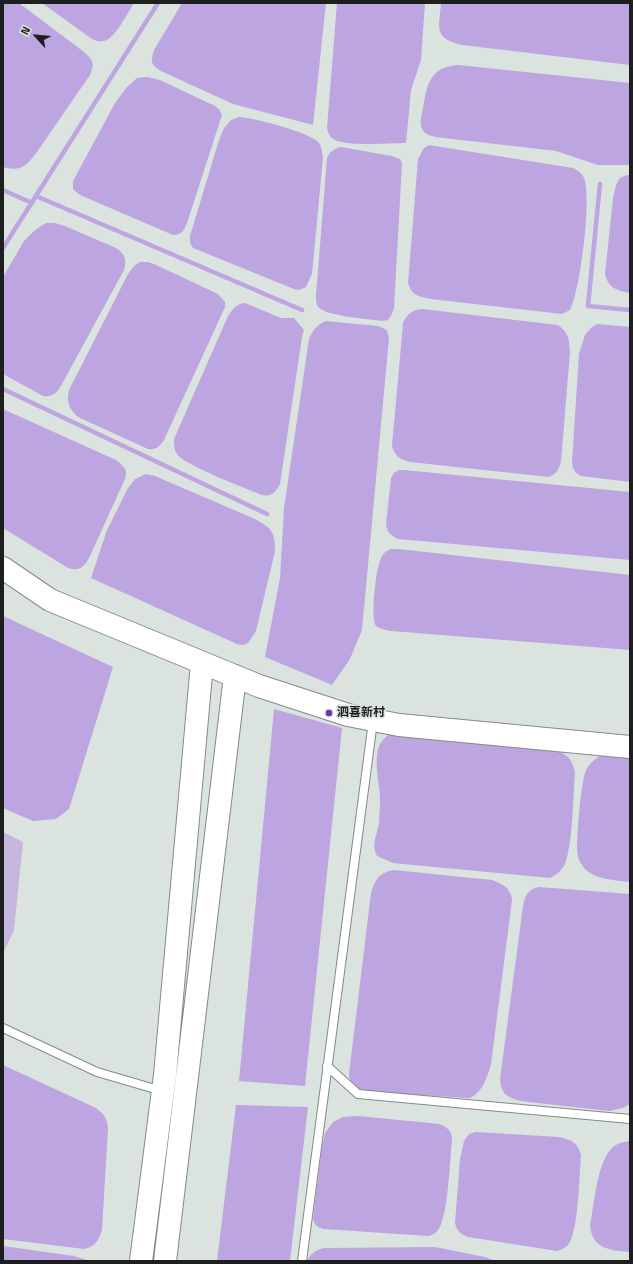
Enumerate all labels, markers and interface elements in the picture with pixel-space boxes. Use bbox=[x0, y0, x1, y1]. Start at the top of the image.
north arrow bbox=[16, 16, 56, 56]
text: N bbox=[17, 24, 33, 37]
place label: 泗喜新村 bbox=[337, 706, 385, 720]
marker: 泗喜新村 bbox=[324, 708, 334, 718]

